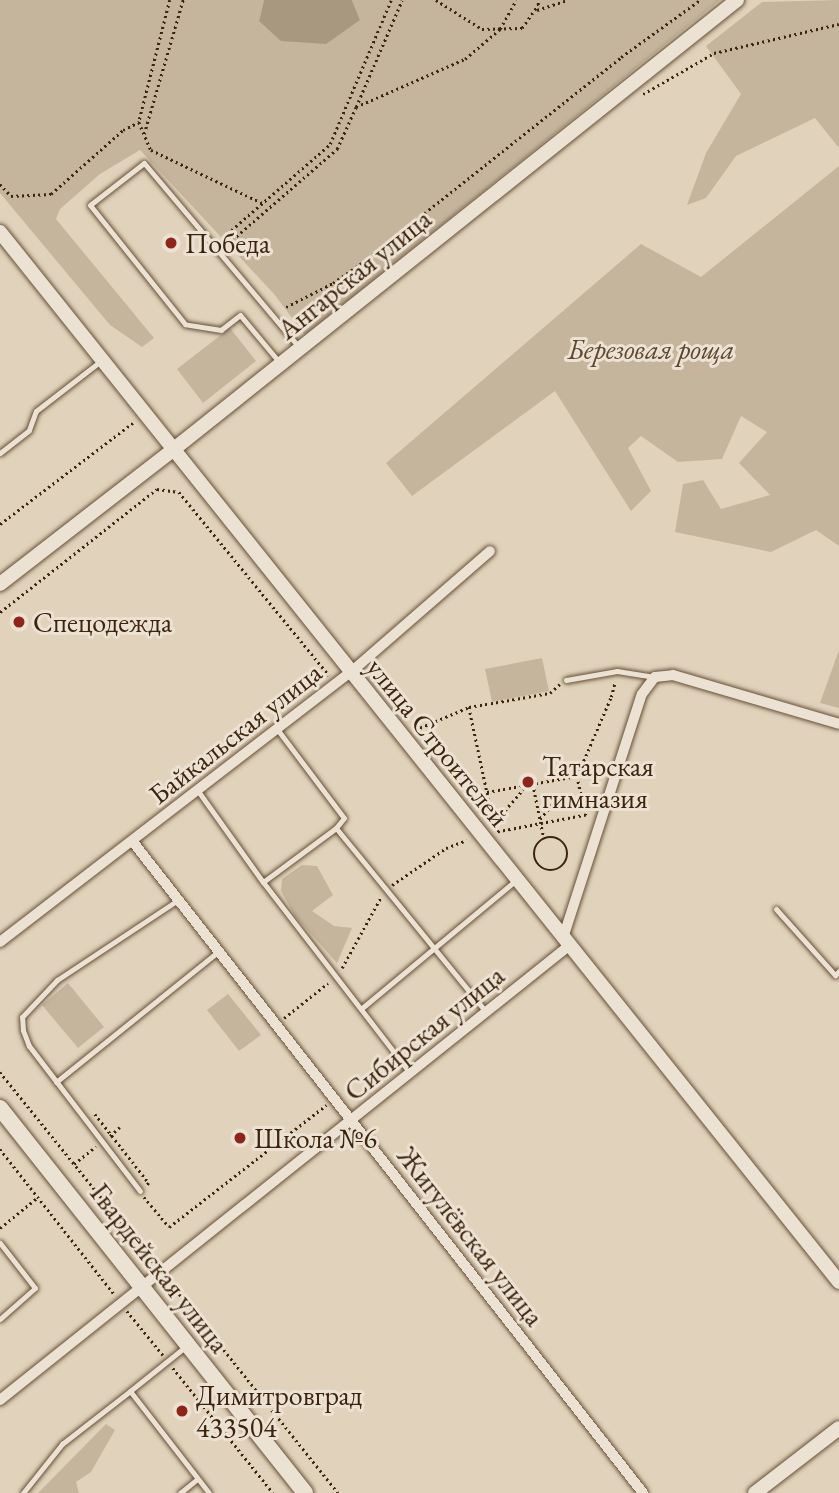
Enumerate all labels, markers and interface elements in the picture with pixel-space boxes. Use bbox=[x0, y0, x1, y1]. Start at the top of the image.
street label: Ангарская улица bbox=[270, 202, 438, 346]
place label: Победа bbox=[185, 226, 270, 260]
marker: Победа bbox=[163, 235, 179, 251]
park label: Березовая роща bbox=[567, 332, 735, 366]
place label: Спецодежда bbox=[33, 605, 172, 639]
marker: Спецодежда bbox=[11, 614, 27, 630]
street label: улица Строителей bbox=[360, 651, 516, 833]
street label: Байкальская улица bbox=[142, 655, 328, 811]
place label: Татарская гимназия bbox=[542, 749, 654, 815]
marker: Татарская гимназия bbox=[520, 774, 536, 790]
street label: Сибирская улица bbox=[337, 958, 511, 1108]
place label: Школа №6 bbox=[254, 1121, 377, 1155]
marker: Школа №6 bbox=[232, 1130, 248, 1146]
street label: Жигулёвская улица bbox=[390, 1140, 552, 1332]
street label: Гвардейская улица bbox=[83, 1177, 237, 1359]
place label: Димитровград 433504 bbox=[196, 1378, 362, 1444]
marker: Димитровград 433504 bbox=[174, 1403, 190, 1419]

